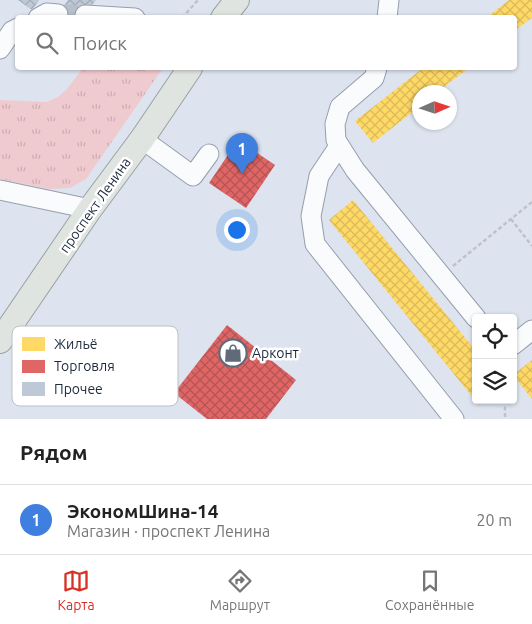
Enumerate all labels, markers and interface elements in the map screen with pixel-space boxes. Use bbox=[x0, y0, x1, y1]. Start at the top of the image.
search box bbox=[15, 15, 517, 70]
icon: search bbox=[33, 29, 61, 57]
text: Поиск bbox=[73, 32, 127, 54]
north arrow bbox=[412, 85, 457, 130]
pin: 1 bbox=[226, 133, 258, 174]
street label: проспект Ленина bbox=[56, 154, 134, 256]
your location bbox=[224, 217, 250, 243]
map controls bbox=[472, 314, 517, 404]
button: locate bbox=[472, 314, 517, 359]
legend bbox=[12, 326, 178, 406]
text: Жильё bbox=[54, 336, 98, 352]
shop icon: Арконт bbox=[218, 338, 248, 368]
place label: Арконт bbox=[252, 345, 299, 361]
text: Торговля bbox=[54, 358, 115, 374]
button: layers bbox=[472, 359, 517, 404]
text: Прочее bbox=[54, 381, 103, 397]
text: Рядом bbox=[20, 440, 88, 464]
text: ЭкономШина-14 bbox=[67, 500, 218, 522]
text: 1 bbox=[31, 511, 41, 529]
text: 20 m bbox=[476, 511, 512, 529]
text: Магазин · проспект Ленина bbox=[67, 522, 270, 540]
tab: Карта bbox=[57, 567, 95, 613]
tab: Маршрут bbox=[210, 567, 270, 613]
tab: Сохранённые bbox=[385, 567, 475, 613]

